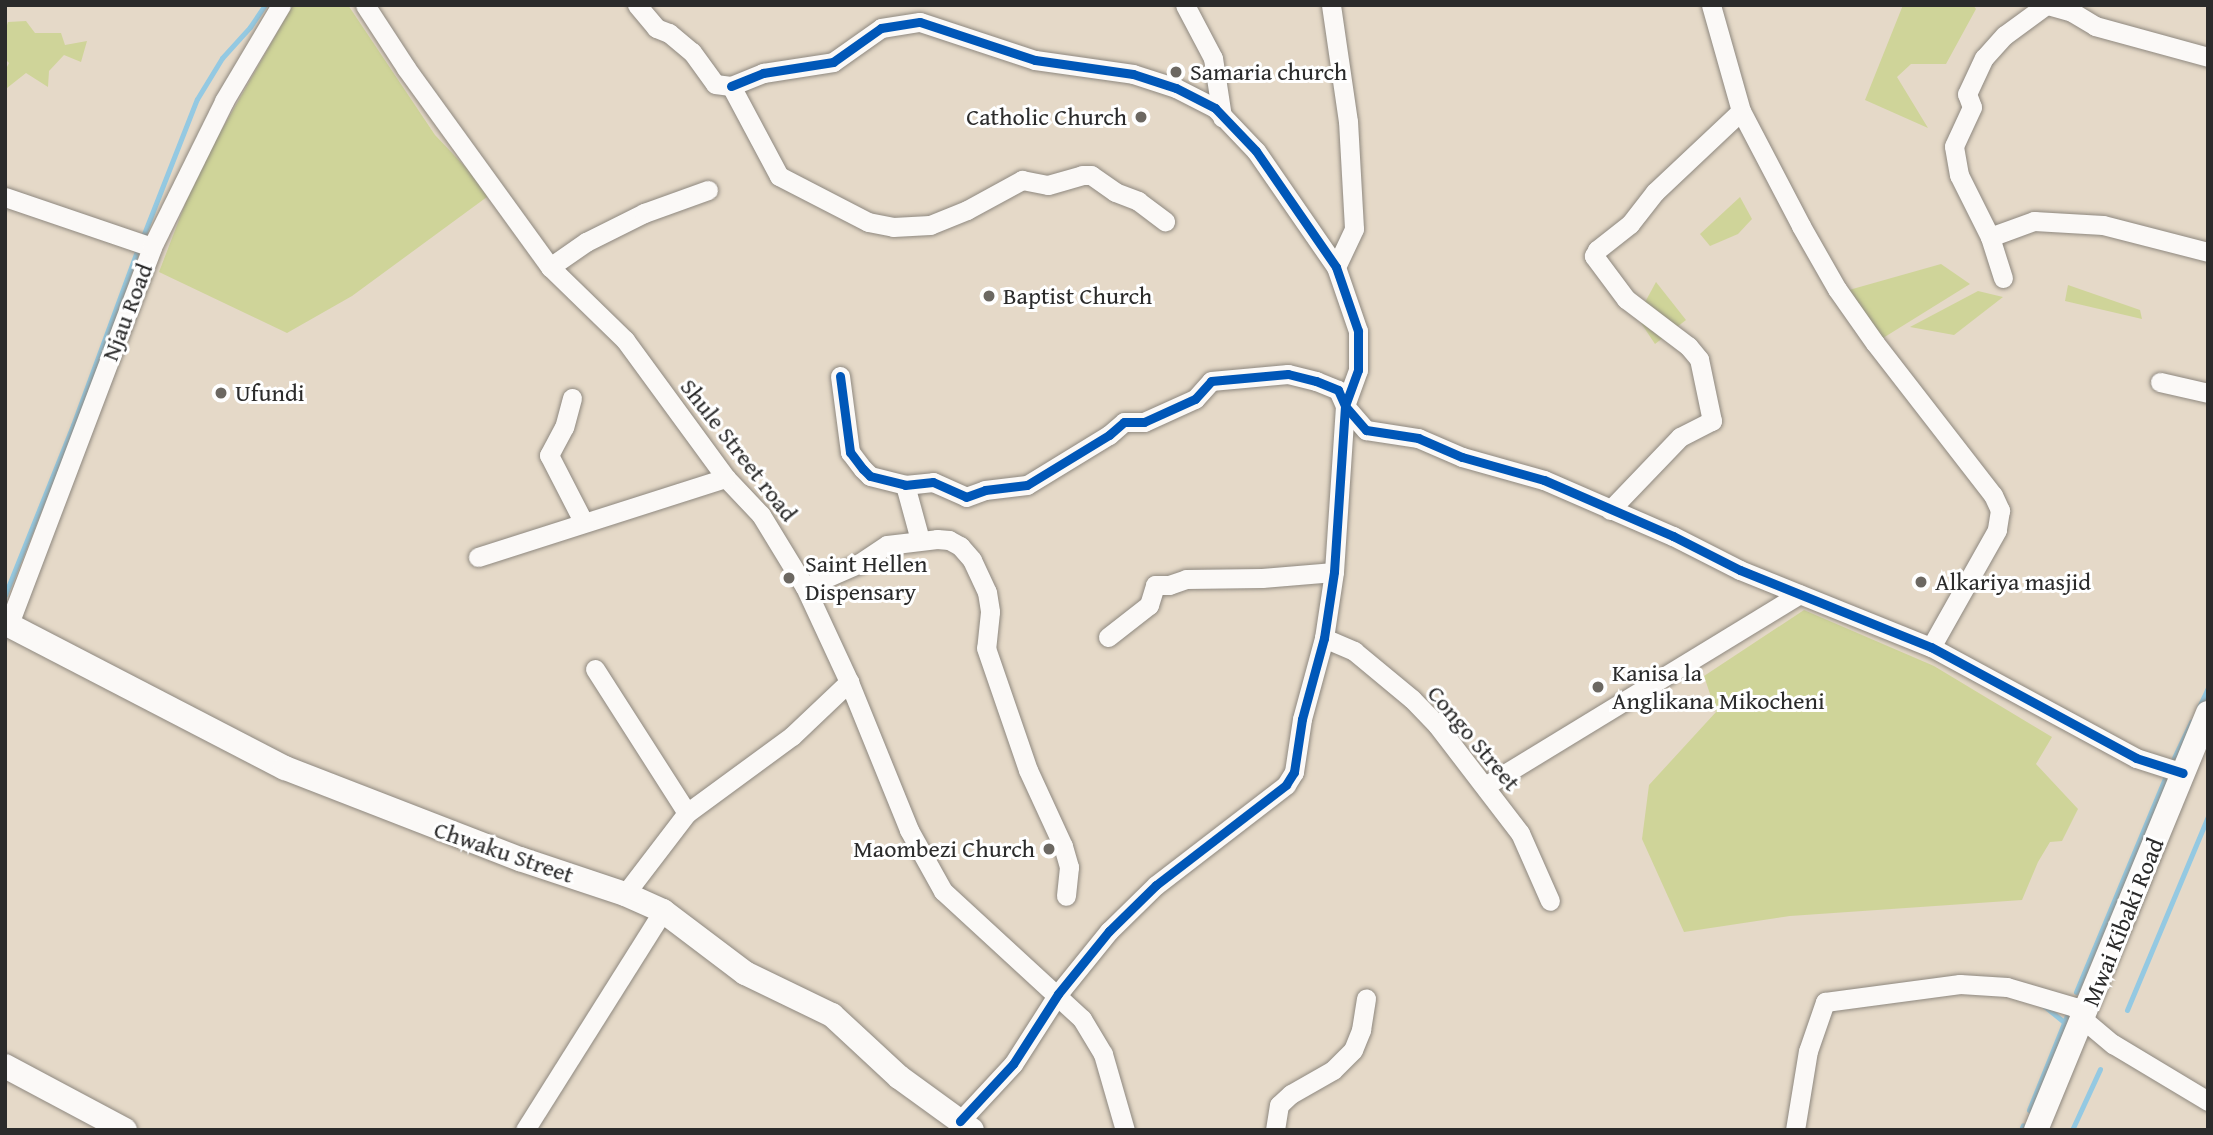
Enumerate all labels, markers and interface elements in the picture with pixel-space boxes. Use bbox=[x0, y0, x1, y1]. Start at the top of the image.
place label: Samaria church bbox=[1190, 58, 1347, 86]
marker: Samaria church bbox=[1168, 64, 1184, 80]
place label: Catholic Church bbox=[966, 103, 1127, 131]
marker: Catholic Church bbox=[1133, 109, 1149, 125]
street label: Njau Road bbox=[95, 259, 159, 365]
place label: Baptist Church bbox=[1003, 282, 1152, 310]
marker: Baptist Church bbox=[981, 288, 997, 304]
street label: Shule Street road bbox=[674, 373, 804, 527]
place label: Ufundi bbox=[235, 379, 305, 407]
marker: Ufundi bbox=[213, 385, 229, 401]
place label: Saint Hellen Dispensary bbox=[805, 550, 927, 606]
marker: Saint Hellen Dispensary bbox=[779, 568, 799, 588]
place label: Alkariya masjid bbox=[1935, 568, 2091, 596]
marker: Alkariya masjid bbox=[1913, 574, 1929, 590]
place label: Kanisa la Anglikana Mikocheni bbox=[1612, 659, 1825, 715]
street label: Congo Street bbox=[1422, 679, 1526, 797]
marker: Kanisa la Anglikana Mikocheni bbox=[1590, 679, 1606, 695]
street label: Chwaku Street bbox=[430, 815, 578, 889]
street label: Mwai Kibaki Road bbox=[2076, 834, 2170, 1010]
place label: Maombezi Church bbox=[853, 835, 1035, 863]
marker: Maombezi Church bbox=[1041, 841, 1057, 857]

